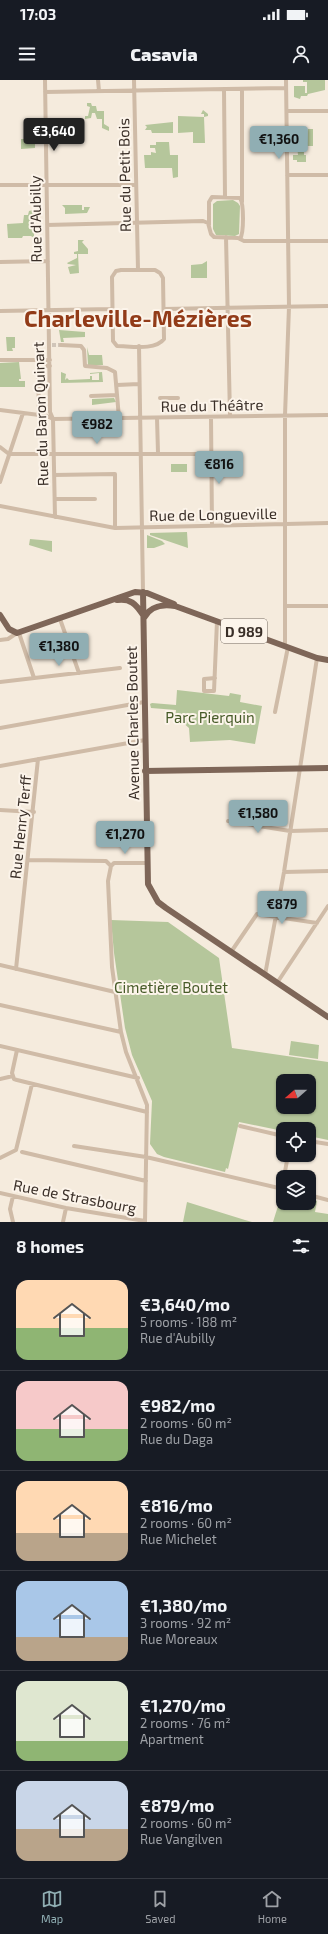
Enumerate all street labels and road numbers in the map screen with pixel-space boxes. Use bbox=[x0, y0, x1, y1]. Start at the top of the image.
street label: Rue du Petit Bois bbox=[114, 118, 134, 232]
street label: Rue d'Aubilly bbox=[25, 175, 45, 263]
street label: Rue du Baron Quinart bbox=[28, 341, 53, 487]
street label: Rue du Théâtre bbox=[161, 395, 263, 415]
street label: Rue de Longueville bbox=[149, 504, 277, 524]
road number: D 989 bbox=[221, 619, 267, 643]
street label: Avenue Charles Boutet bbox=[122, 645, 142, 800]
street label: Rue Henry Terff bbox=[6, 774, 34, 880]
street label: Rue de Strasbourg bbox=[12, 1175, 139, 1217]

